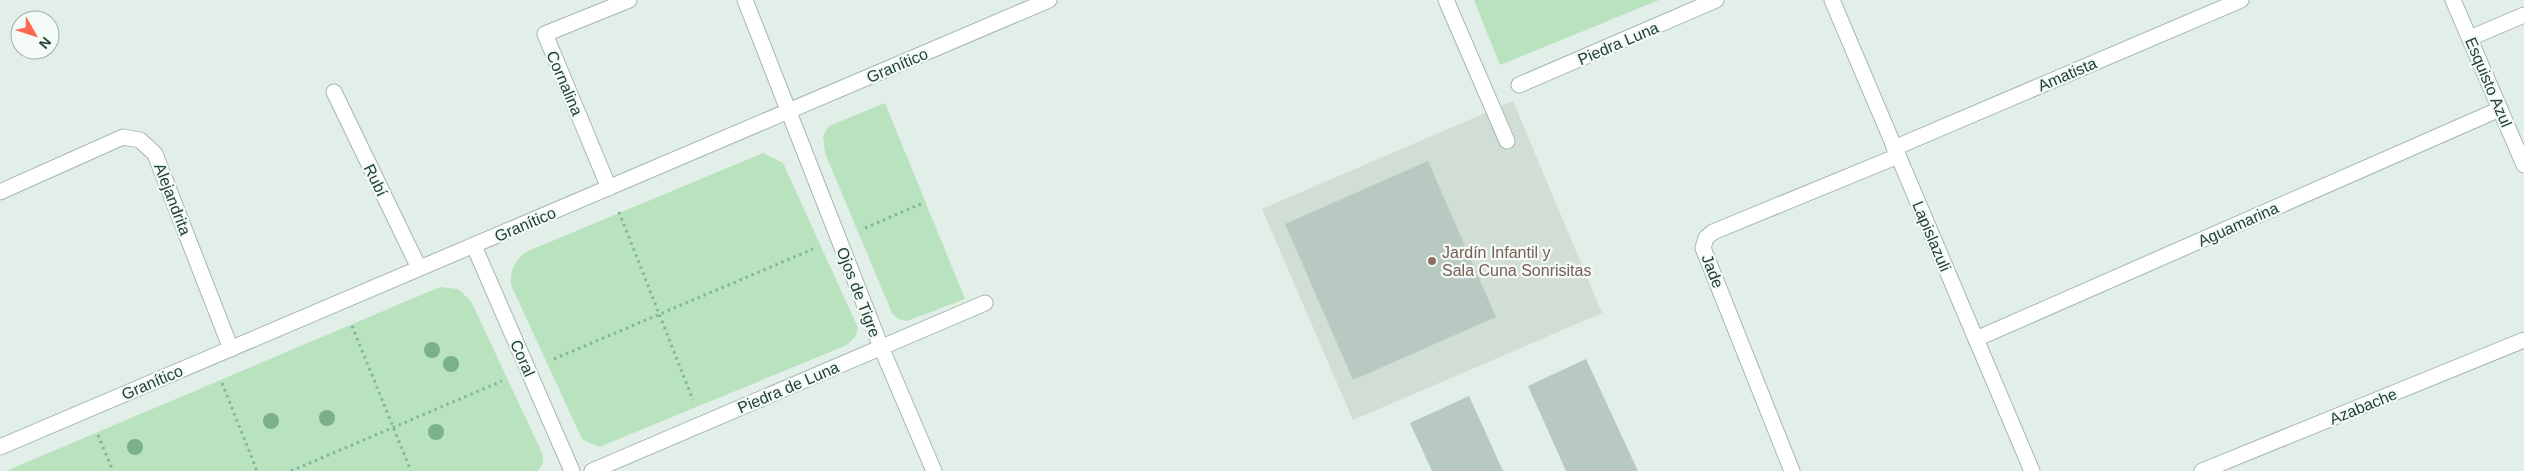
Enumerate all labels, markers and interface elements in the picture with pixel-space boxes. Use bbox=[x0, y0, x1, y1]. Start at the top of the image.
north arrow bbox=[10, 10, 60, 60]
street label: Piedra Luna bbox=[1575, 19, 1661, 68]
text: N bbox=[36, 34, 55, 52]
street label: Esquisto Azul bbox=[2462, 35, 2515, 130]
street label: Granítico bbox=[864, 45, 930, 86]
street label: Cornalina bbox=[543, 48, 586, 118]
street label: Amatista bbox=[2035, 54, 2099, 94]
street label: Alejandrita bbox=[151, 161, 194, 238]
street label: Rubí bbox=[361, 161, 391, 200]
street label: Lapislazuli bbox=[1909, 198, 1954, 274]
street label: Aguamarina bbox=[2195, 199, 2281, 250]
street label: Granítico bbox=[492, 204, 558, 245]
place label: Jardín Infantil y Sala Cuna Sonrisitas bbox=[1442, 244, 1591, 279]
street label: Ojos de Tigre bbox=[834, 245, 884, 340]
street label: Jade bbox=[1698, 252, 1727, 291]
marker: Jardín Infantil y Sala Cuna Sonrisitas bbox=[1426, 255, 1438, 267]
street label: Coral bbox=[507, 337, 538, 379]
street label: Piedra de Luna bbox=[735, 358, 842, 416]
street label: Granítico bbox=[119, 362, 185, 403]
street label: Azabache bbox=[2327, 385, 2399, 428]

